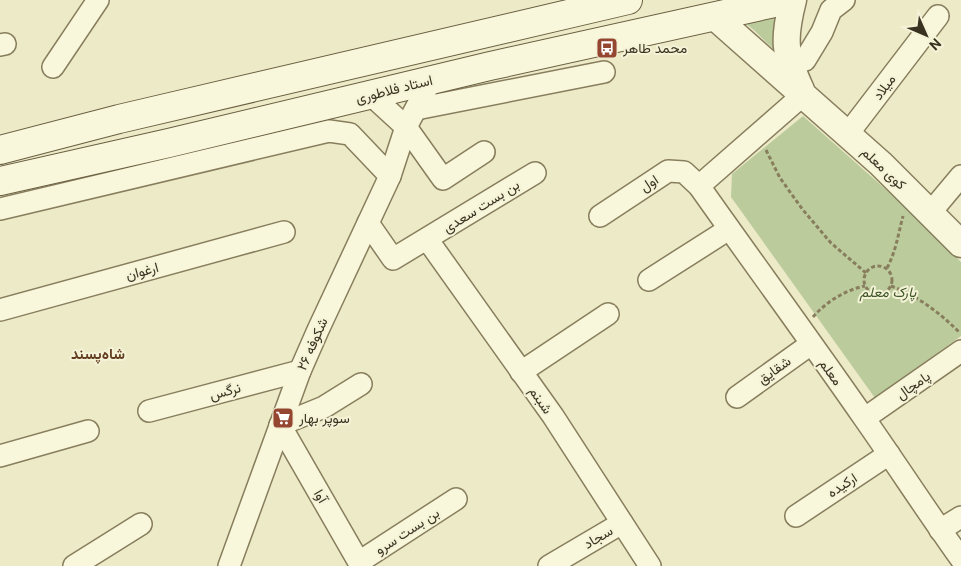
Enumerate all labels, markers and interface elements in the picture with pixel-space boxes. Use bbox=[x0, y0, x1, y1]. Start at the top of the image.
north arrow bbox=[901, 10, 951, 60]
text: N bbox=[923, 32, 945, 54]
bus stop icon: محمد طاهر bbox=[595, 36, 619, 60]
place label: محمد طاهر bbox=[622, 39, 687, 61]
street label: استاد فلاطوری bbox=[354, 71, 435, 111]
street label: میلاد bbox=[868, 71, 903, 106]
street label: کوی معلم bbox=[855, 143, 910, 196]
street label: اول bbox=[636, 170, 664, 199]
street label: بن بست سعدی bbox=[439, 175, 525, 240]
street label: ارغوان bbox=[124, 258, 161, 288]
park label: پارک معلم bbox=[859, 283, 917, 305]
street label: شکوفه ۲۶ bbox=[292, 315, 335, 375]
district label: شاه‌پسند bbox=[71, 344, 125, 367]
street label: شقایق bbox=[754, 352, 797, 391]
street label: معلم bbox=[812, 355, 847, 391]
street label: پامچال bbox=[892, 367, 936, 406]
street label: نرگس bbox=[207, 378, 244, 408]
street label: شبنم bbox=[522, 383, 557, 420]
supermarket icon: سوپر بهار bbox=[271, 406, 295, 430]
place label: سوپر بهار bbox=[298, 409, 350, 431]
street label: ارکیده bbox=[824, 469, 862, 505]
street label: آوا bbox=[307, 486, 333, 510]
street label: بن بست سرو bbox=[371, 504, 445, 562]
street label: سجاد bbox=[580, 521, 618, 556]

